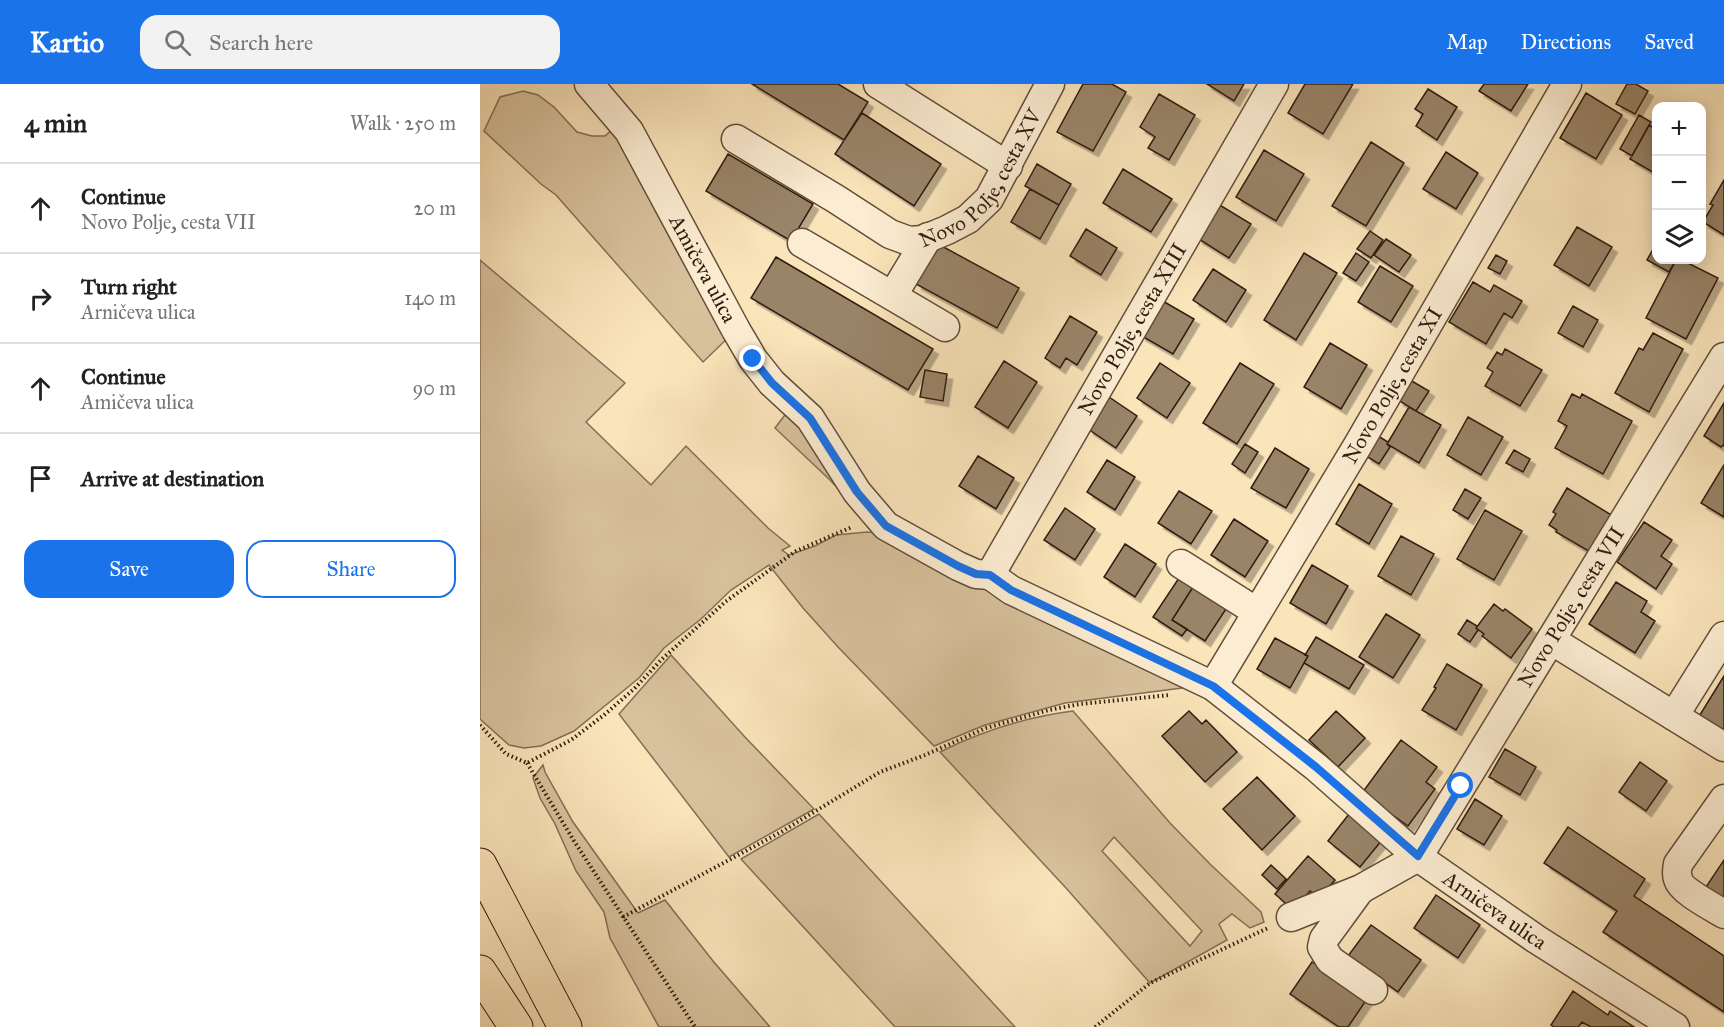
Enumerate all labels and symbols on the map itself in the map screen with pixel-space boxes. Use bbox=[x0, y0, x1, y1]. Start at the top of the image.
street label: Novo Polje, cesta XV bbox=[915, 103, 1048, 253]
street label: Amičeva ulica bbox=[663, 209, 743, 327]
street label: Novo Polje, cesta XIII bbox=[1072, 238, 1192, 420]
street label: Novo Polje, cesta XI bbox=[1337, 303, 1448, 468]
route end bbox=[739, 345, 765, 371]
street label: Novo Polje, cesta VII bbox=[1512, 522, 1630, 692]
route start bbox=[1447, 772, 1473, 798]
street label: Arničeva ulica bbox=[1437, 865, 1551, 955]

